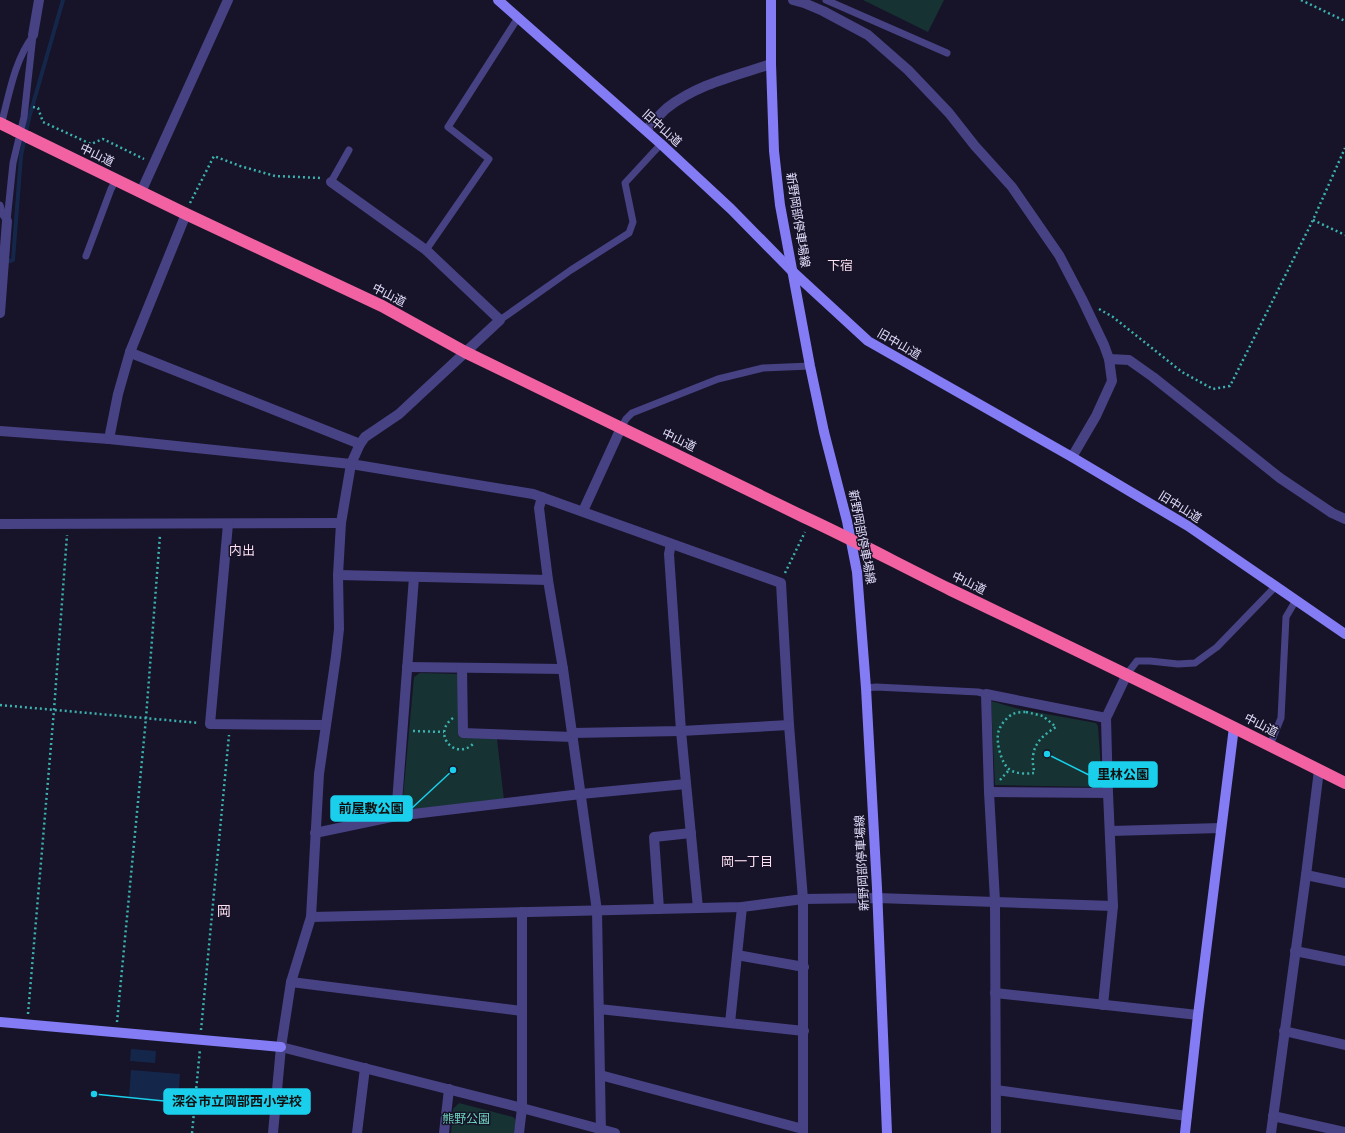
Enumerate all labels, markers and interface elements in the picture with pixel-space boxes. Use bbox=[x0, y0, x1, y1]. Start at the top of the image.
street label: 旧中山道 bbox=[639, 107, 685, 149]
street label: 中山道 bbox=[78, 141, 116, 169]
street label: 新野岡部停車場線 bbox=[784, 171, 812, 269]
district label: 下宿 bbox=[827, 258, 853, 273]
street label: 中山道 bbox=[370, 281, 408, 309]
street label: 旧中山道 bbox=[875, 326, 923, 362]
street label: 中山道 bbox=[660, 426, 698, 454]
street label: 旧中山道 bbox=[1156, 488, 1204, 526]
street label: 新野岡部停車場線 bbox=[846, 489, 878, 585]
district label: 内出 bbox=[229, 543, 255, 558]
street label: 中山道 bbox=[950, 569, 988, 597]
street label: 中山道 bbox=[1242, 711, 1280, 739]
callout: 里林公園 bbox=[1089, 762, 1157, 787]
text: 里林公園 bbox=[1097, 767, 1149, 782]
callout: 前屋敷公園 bbox=[331, 796, 412, 821]
text: 前屋敷公園 bbox=[338, 801, 404, 816]
street label: 新野岡部停車場線 bbox=[852, 815, 872, 911]
district label: 岡一丁目 bbox=[721, 854, 773, 869]
district label: 岡 bbox=[217, 903, 231, 919]
callout: 深谷市立岡部西小学校 bbox=[164, 1089, 310, 1114]
text: 深谷市立岡部西小学校 bbox=[172, 1094, 302, 1109]
park label: 熊野公園 bbox=[442, 1112, 490, 1126]

